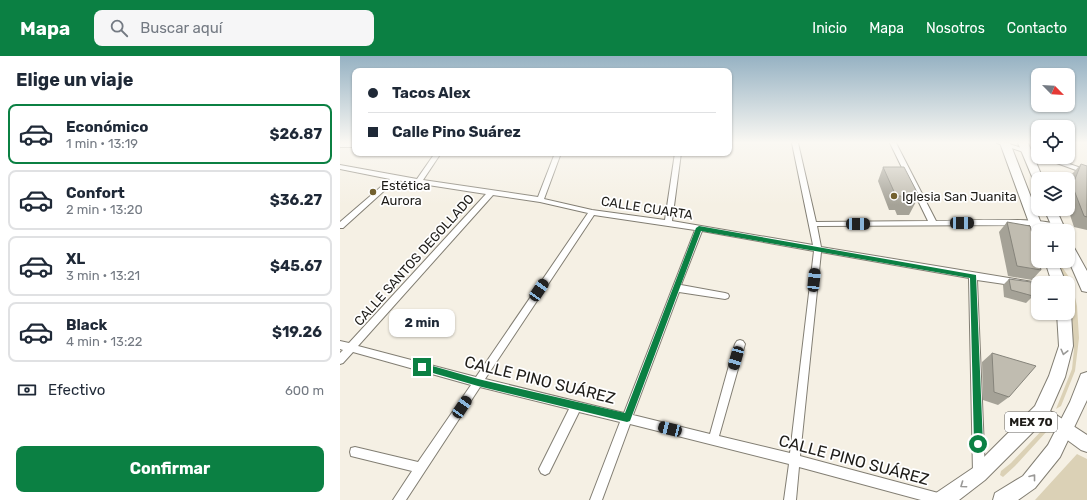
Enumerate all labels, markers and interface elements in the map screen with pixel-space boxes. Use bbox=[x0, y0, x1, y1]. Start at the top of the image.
search box bbox=[94, 10, 374, 46]
text: Mapa bbox=[20, 17, 70, 40]
icon: search bbox=[108, 17, 130, 39]
text: Buscar aquí bbox=[140, 19, 222, 37]
text: Inicio bbox=[812, 20, 847, 37]
text: Mapa bbox=[869, 20, 904, 37]
text: Nosotros bbox=[926, 20, 985, 37]
text: Contacto bbox=[1007, 20, 1067, 37]
north arrow bbox=[1031, 68, 1075, 112]
map controls bbox=[1031, 68, 1075, 320]
text: Elige un viaje bbox=[16, 69, 133, 91]
text: Tacos Alex bbox=[392, 84, 471, 102]
icon: car bbox=[18, 116, 54, 152]
text: Económico bbox=[66, 118, 148, 136]
button: locate bbox=[1031, 120, 1075, 164]
text: Calle Pino Suárez bbox=[392, 123, 521, 141]
text: $26.87 bbox=[270, 125, 322, 143]
text: 1 min · 13:19 bbox=[66, 136, 138, 151]
button: layers bbox=[1031, 172, 1075, 216]
place label: Estética Aurora bbox=[381, 178, 430, 208]
icon: car bbox=[18, 182, 54, 218]
text: Confort bbox=[66, 184, 125, 202]
marker: Estética Aurora bbox=[368, 187, 378, 197]
place label: Iglesia San Juanita bbox=[902, 189, 1017, 205]
text: $36.27 bbox=[270, 191, 322, 209]
street label: CALLE SANTOS DEGOLLADO bbox=[351, 191, 477, 329]
marker: Iglesia San Juanita bbox=[889, 191, 899, 201]
street label: CALLE CUARTA bbox=[600, 193, 694, 223]
text: 2 min · 13:20 bbox=[66, 202, 143, 217]
car bbox=[950, 217, 974, 229]
car bbox=[846, 218, 870, 230]
button: + bbox=[1031, 224, 1075, 268]
icon: car bbox=[18, 248, 54, 284]
text: XL bbox=[66, 250, 85, 268]
text: $45.67 bbox=[270, 257, 322, 275]
car bbox=[807, 267, 821, 293]
text: 3 min · 13:21 bbox=[66, 268, 140, 283]
button: − bbox=[1031, 276, 1075, 320]
car bbox=[527, 277, 551, 303]
callout: 2 min bbox=[389, 309, 455, 337]
icon: car bbox=[18, 314, 54, 350]
text: 2 min bbox=[404, 315, 440, 330]
text: Black bbox=[66, 316, 107, 334]
text: $19.26 bbox=[272, 323, 322, 341]
text: 4 min · 13:22 bbox=[66, 334, 142, 349]
car bbox=[727, 345, 745, 371]
one-way arrow bbox=[1060, 348, 1069, 355]
street label: CALLE PINO SUÁREZ bbox=[463, 352, 617, 408]
route end bbox=[413, 358, 431, 376]
icon: cash bbox=[16, 379, 38, 401]
text: Efectivo bbox=[48, 381, 105, 399]
text: 600 m bbox=[285, 383, 324, 398]
car bbox=[450, 394, 474, 420]
road number: MEX 70 bbox=[1005, 412, 1057, 432]
car bbox=[657, 420, 683, 438]
street label: CALLE PINO SUÁREZ bbox=[777, 431, 931, 489]
route start bbox=[969, 435, 987, 453]
button: Confirmar bbox=[16, 446, 324, 492]
one-way arrow bbox=[1029, 474, 1036, 481]
one-way arrow bbox=[960, 481, 967, 488]

